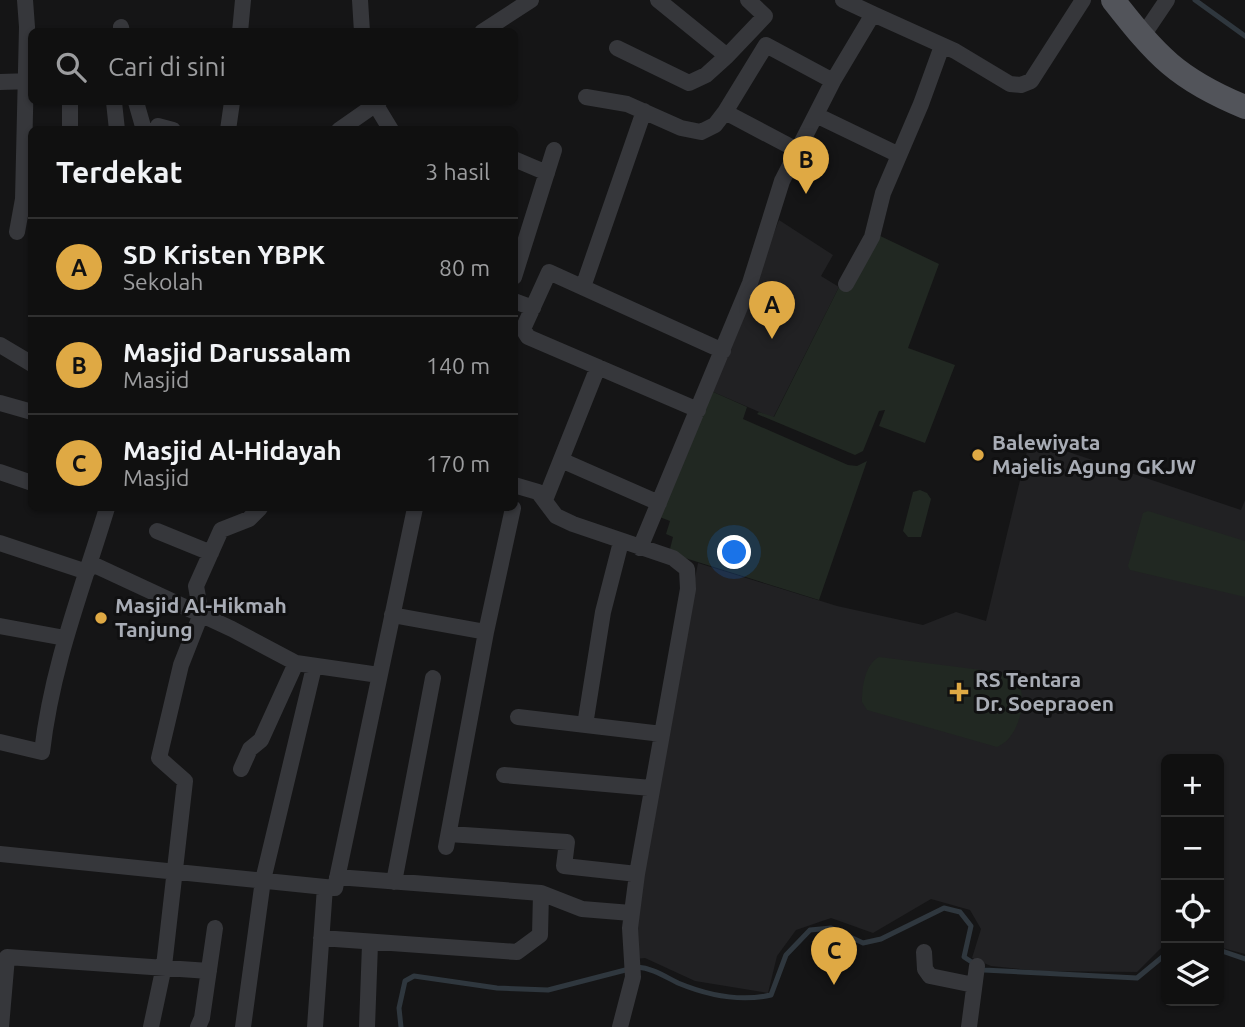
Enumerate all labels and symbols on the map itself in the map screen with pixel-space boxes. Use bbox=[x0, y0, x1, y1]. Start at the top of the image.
pin: B bbox=[783, 136, 829, 194]
pin: A bbox=[749, 281, 795, 339]
place label: Balewiyata Majelis Agung GKJW bbox=[992, 430, 1196, 478]
marker: Balewiyata Majelis Agung GKJW bbox=[970, 447, 986, 463]
your location bbox=[717, 535, 751, 569]
place label: Masjid Al-Hikmah Tanjung bbox=[115, 593, 287, 641]
marker: Masjid Al-Hikmah Tanjung bbox=[93, 610, 109, 626]
place label: RS Tentara Dr. Soepraoen bbox=[975, 667, 1114, 715]
marker: RS Tentara Dr. Soepraoen bbox=[949, 682, 969, 702]
pin: C bbox=[811, 927, 857, 985]

